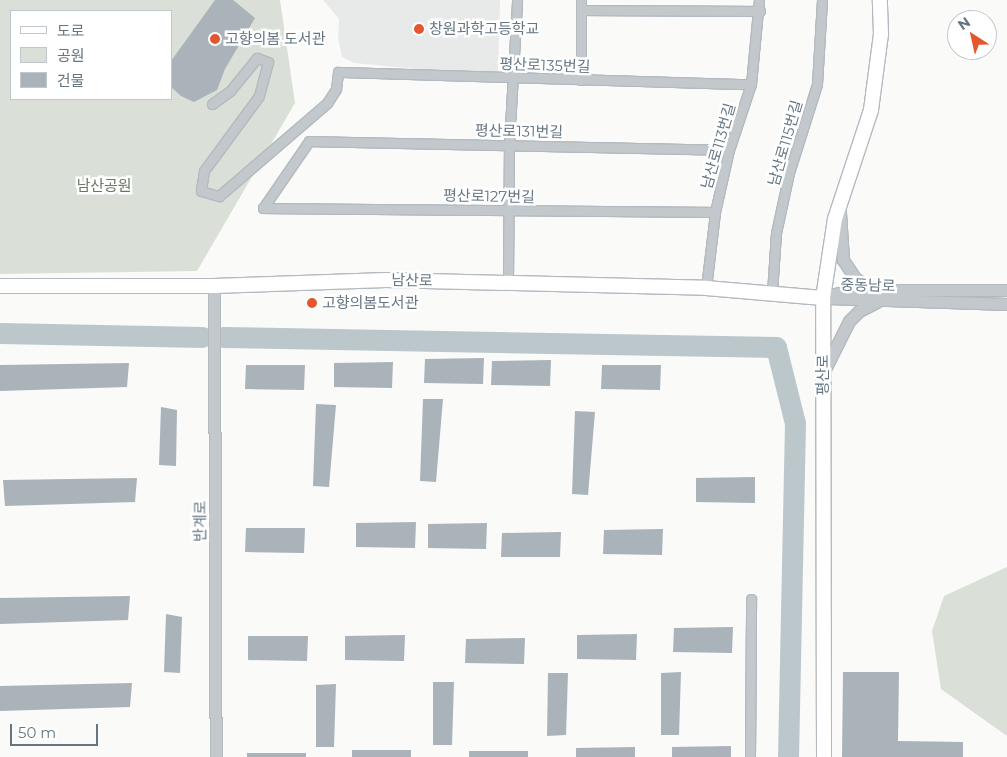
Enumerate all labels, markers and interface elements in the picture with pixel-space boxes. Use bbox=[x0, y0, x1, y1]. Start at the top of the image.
legend bbox=[10, 10, 172, 100]
north arrow bbox=[947, 10, 997, 60]
text: N bbox=[954, 13, 974, 34]
place label: 창원과학고등학교 bbox=[429, 20, 539, 38]
text: 도로 bbox=[57, 21, 85, 40]
marker: 창원과학고등학교 bbox=[413, 23, 425, 35]
place label: 고향의봄 도서관 bbox=[225, 30, 326, 48]
marker: 고향의봄 도서관 bbox=[209, 33, 221, 45]
text: 공원 bbox=[57, 46, 85, 65]
street label: 평산로135번길 bbox=[499, 54, 591, 76]
text: 건물 bbox=[57, 71, 85, 90]
street label: 남산로115번길 bbox=[764, 98, 806, 188]
street label: 남산로113번길 bbox=[697, 101, 739, 191]
street label: 평산로131번길 bbox=[475, 121, 563, 141]
park label: 남산공원 bbox=[76, 177, 132, 195]
street label: 평산로127번길 bbox=[443, 186, 535, 206]
street label: 남산로 bbox=[391, 271, 433, 289]
street label: 중동남로 bbox=[840, 275, 896, 295]
place label: 고향의봄도서관 bbox=[322, 294, 419, 312]
marker: 고향의봄도서관 bbox=[306, 297, 318, 309]
street label: 평산로 bbox=[814, 354, 832, 396]
street label: 반계로 bbox=[191, 500, 209, 542]
scale bar bbox=[12, 714, 100, 746]
text: 50 m bbox=[18, 723, 56, 742]

